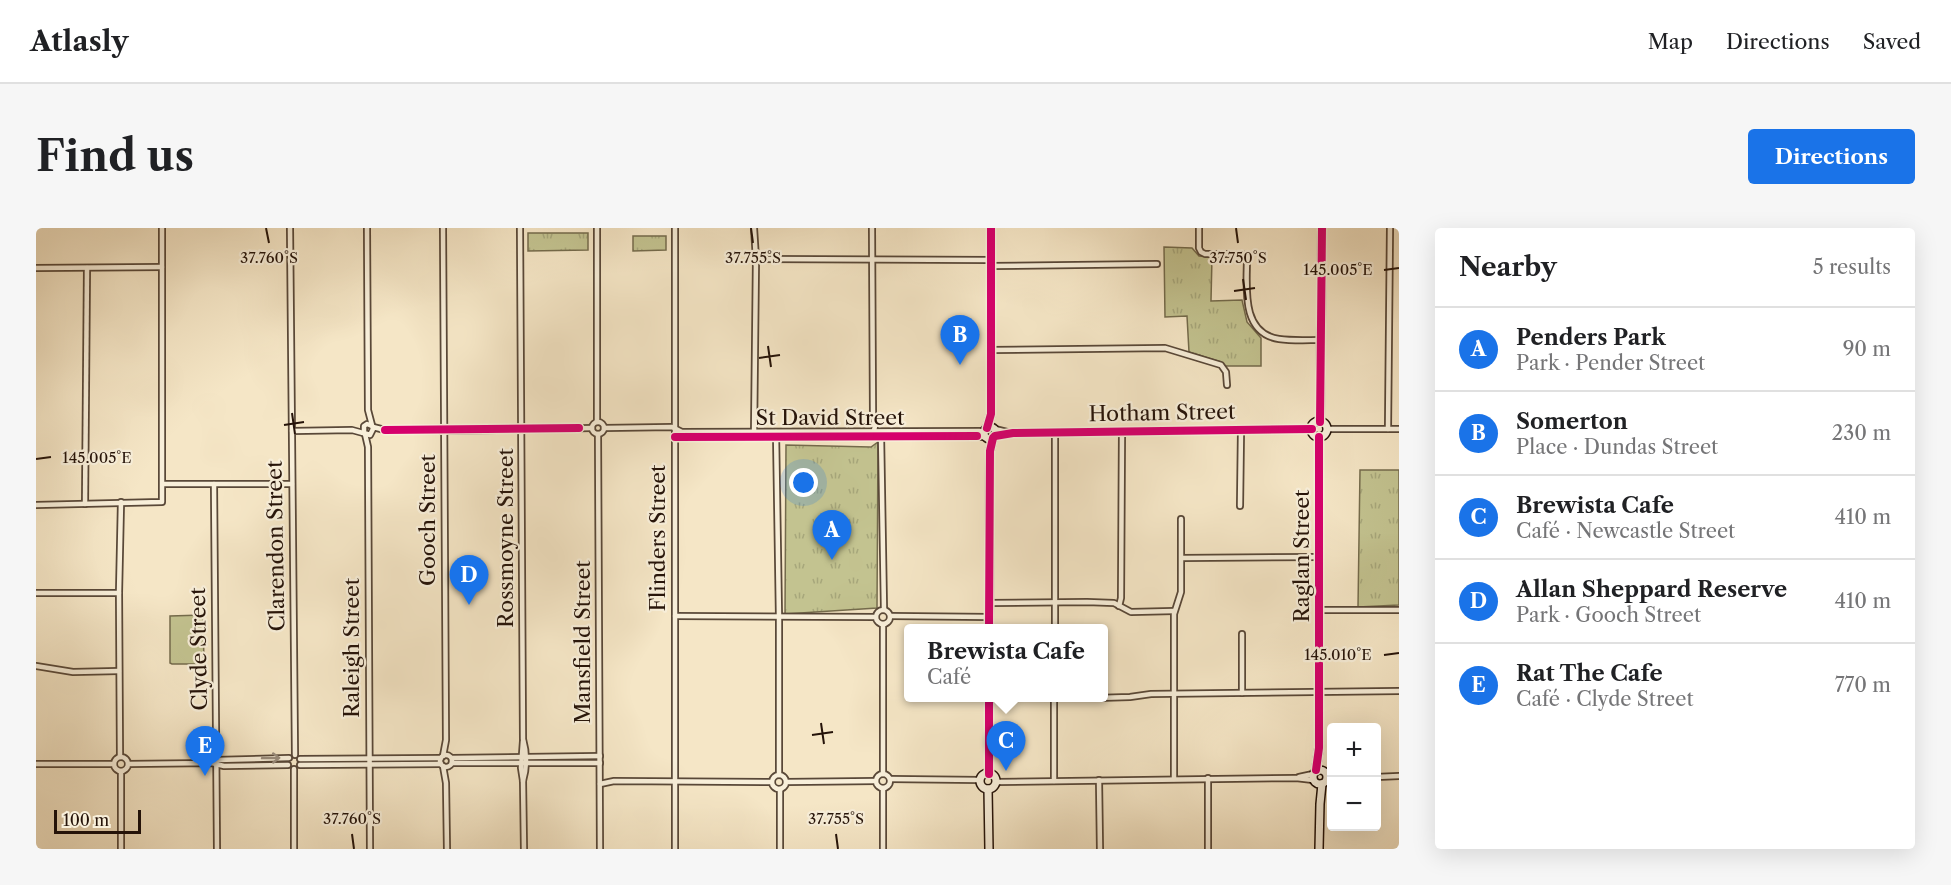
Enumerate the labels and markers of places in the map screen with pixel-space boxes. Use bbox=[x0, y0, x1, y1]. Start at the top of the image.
pin: B bbox=[940, 316, 980, 365]
pin: A bbox=[812, 510, 852, 560]
pin: D bbox=[450, 556, 488, 605]
pin: C bbox=[986, 722, 1026, 771]
pin: E bbox=[186, 726, 224, 776]

